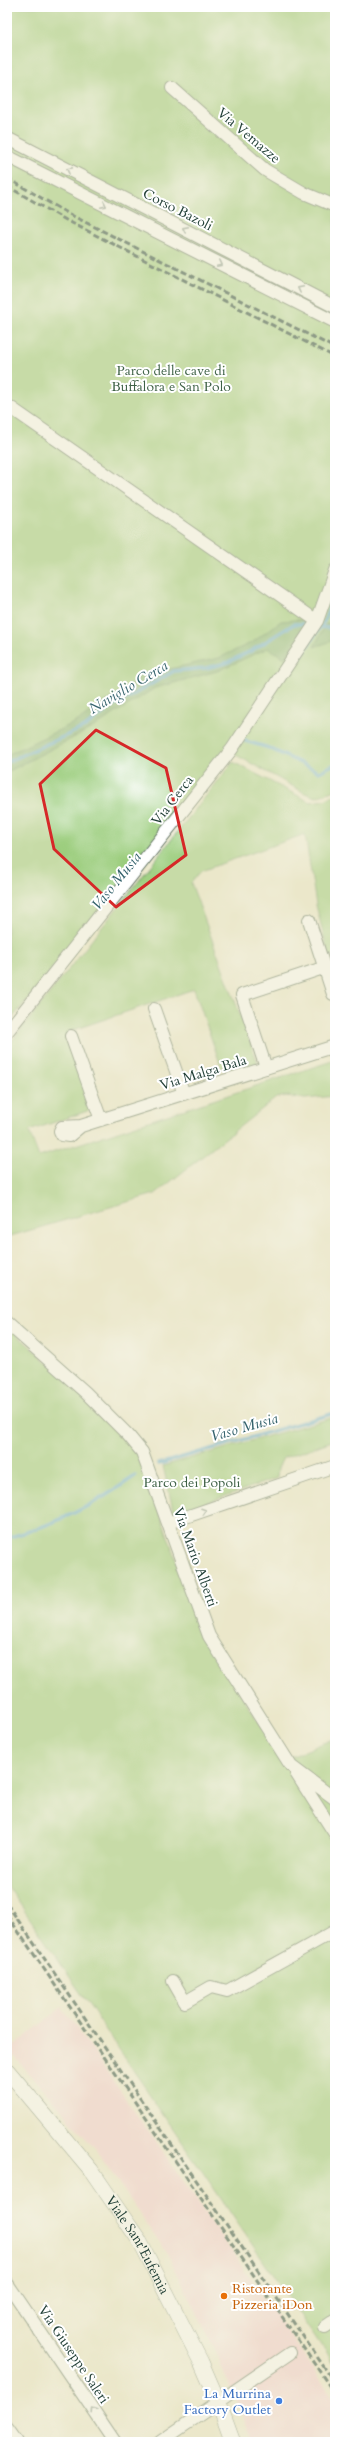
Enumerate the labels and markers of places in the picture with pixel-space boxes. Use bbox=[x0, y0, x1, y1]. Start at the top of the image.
place label: Ristorante Pizzeria iDon bbox=[232, 2279, 313, 2314]
marker: Ristorante Pizzeria iDon bbox=[219, 2291, 229, 2301]
place label: La Murrina Factory Outlet bbox=[184, 2384, 272, 2419]
marker: La Murrina Factory Outlet bbox=[274, 2396, 284, 2406]

